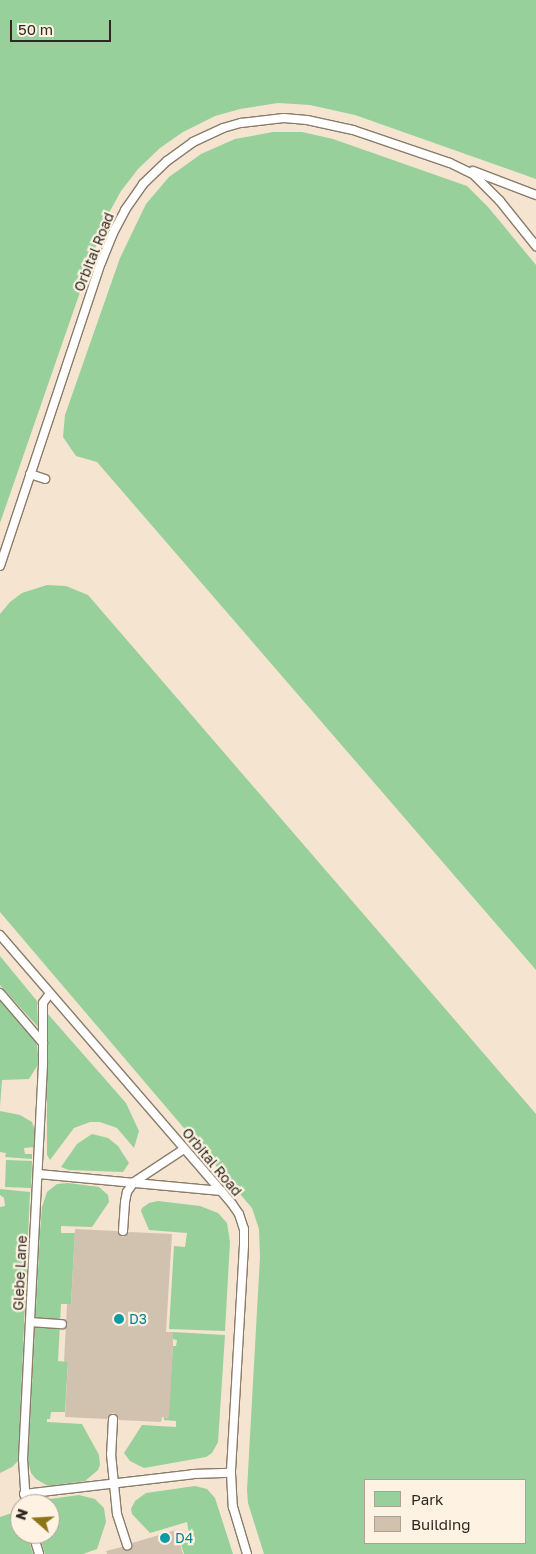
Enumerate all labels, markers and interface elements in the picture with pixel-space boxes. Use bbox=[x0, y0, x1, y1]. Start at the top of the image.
scale bar bbox=[12, 10, 114, 42]
text: 50 m bbox=[18, 20, 53, 38]
street label: Orbital Road bbox=[70, 210, 118, 294]
street label: Orbital Road bbox=[179, 1124, 245, 1200]
street label: Glebe Lane bbox=[10, 1235, 30, 1311]
place label: D3 bbox=[129, 1311, 147, 1327]
marker: D3 bbox=[113, 1313, 125, 1325]
legend bbox=[364, 1479, 526, 1544]
text: Park bbox=[411, 1490, 443, 1508]
north arrow bbox=[10, 1494, 60, 1544]
text: N bbox=[12, 1506, 31, 1522]
text: Building bbox=[411, 1515, 471, 1533]
place label: D4 bbox=[175, 1530, 193, 1546]
marker: D4 bbox=[159, 1532, 171, 1544]

